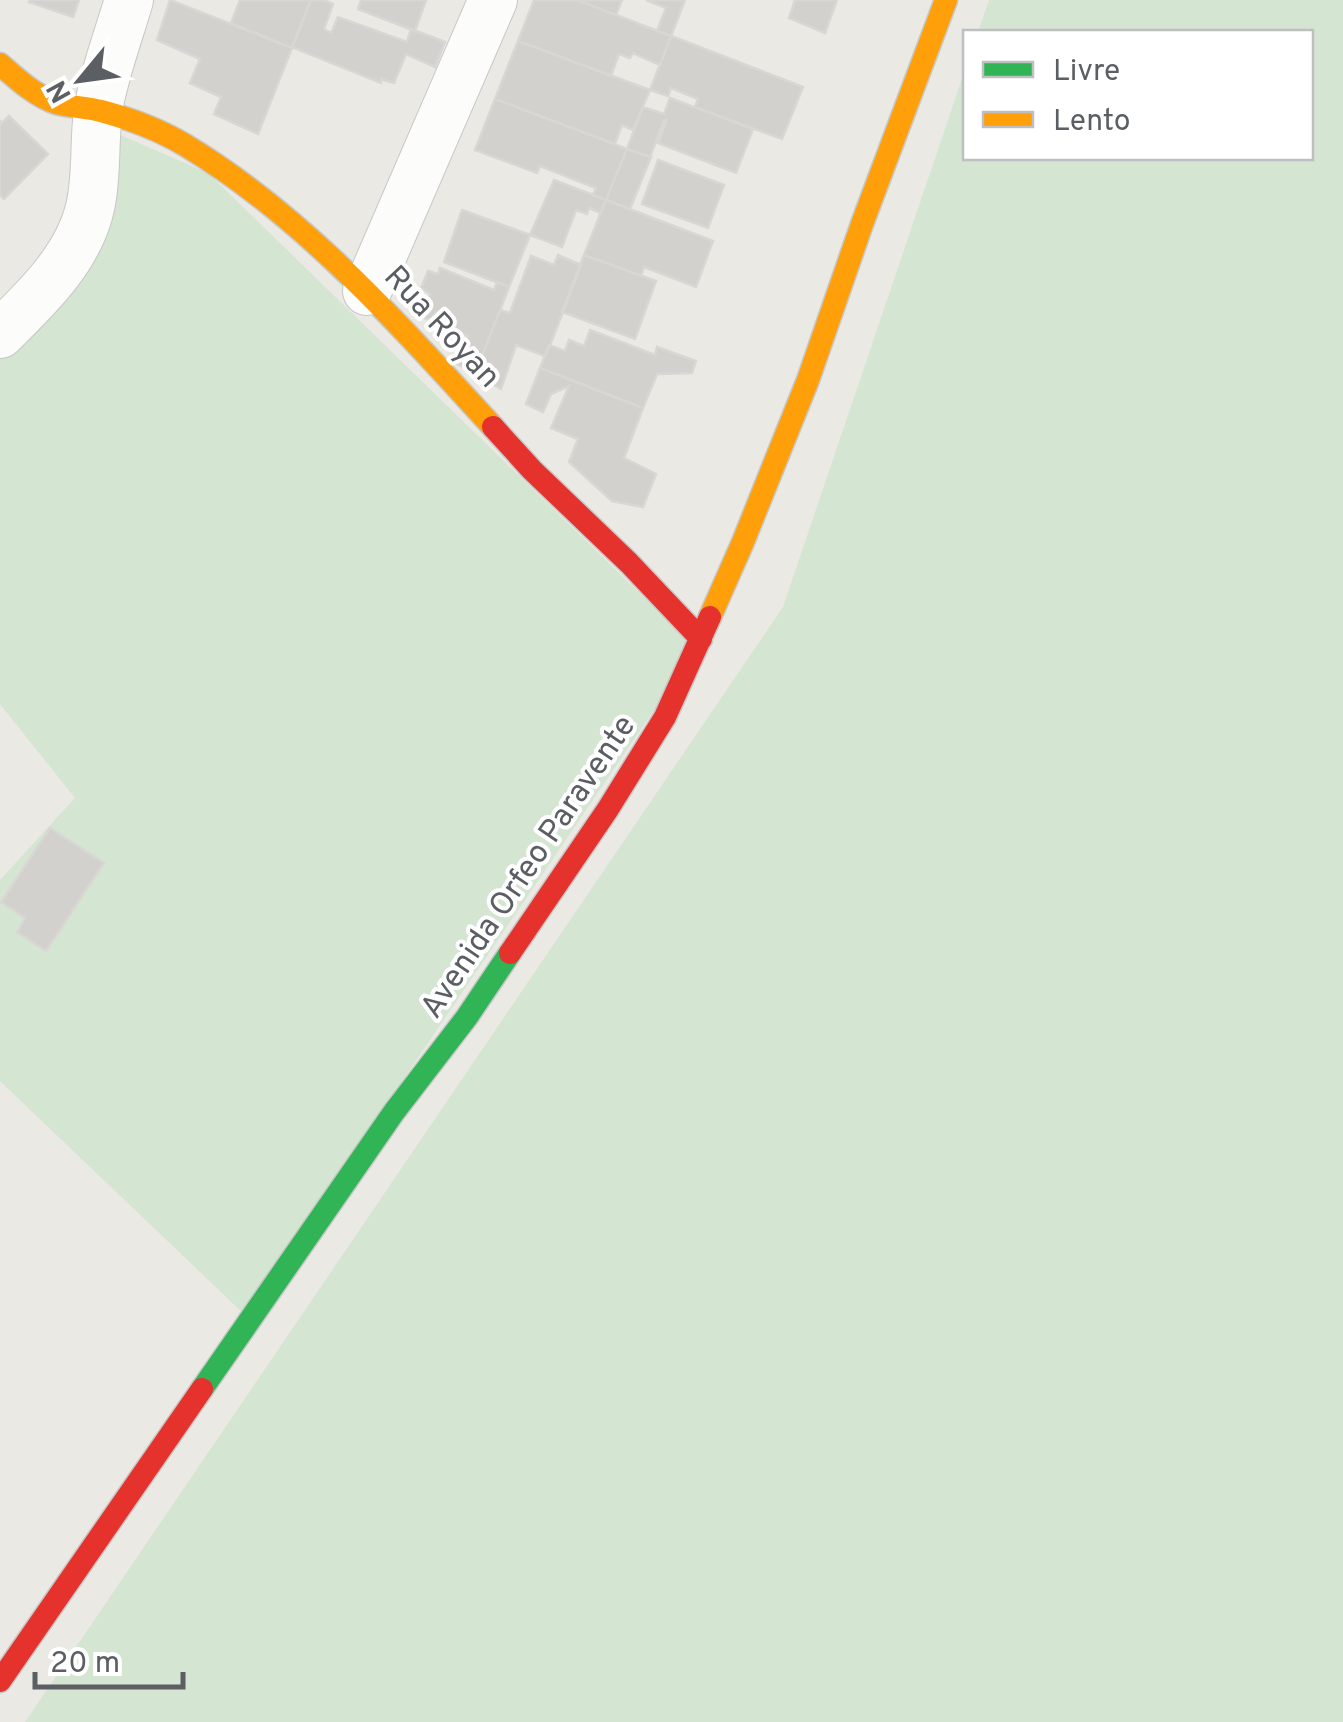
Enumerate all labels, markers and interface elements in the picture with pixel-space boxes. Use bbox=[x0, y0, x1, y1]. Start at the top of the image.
north arrow bbox=[30, 30, 130, 130]
legend bbox=[963, 30, 1313, 160]
text: Livre bbox=[1053, 54, 1120, 91]
text: N bbox=[40, 73, 81, 108]
text: Lento bbox=[1053, 104, 1130, 141]
street label: Rua Royan bbox=[374, 258, 508, 398]
street label: Avenida Orfeo Paravente bbox=[413, 708, 646, 1027]
scale bar bbox=[35, 1627, 182, 1689]
text: 20 m bbox=[50, 1646, 120, 1683]

